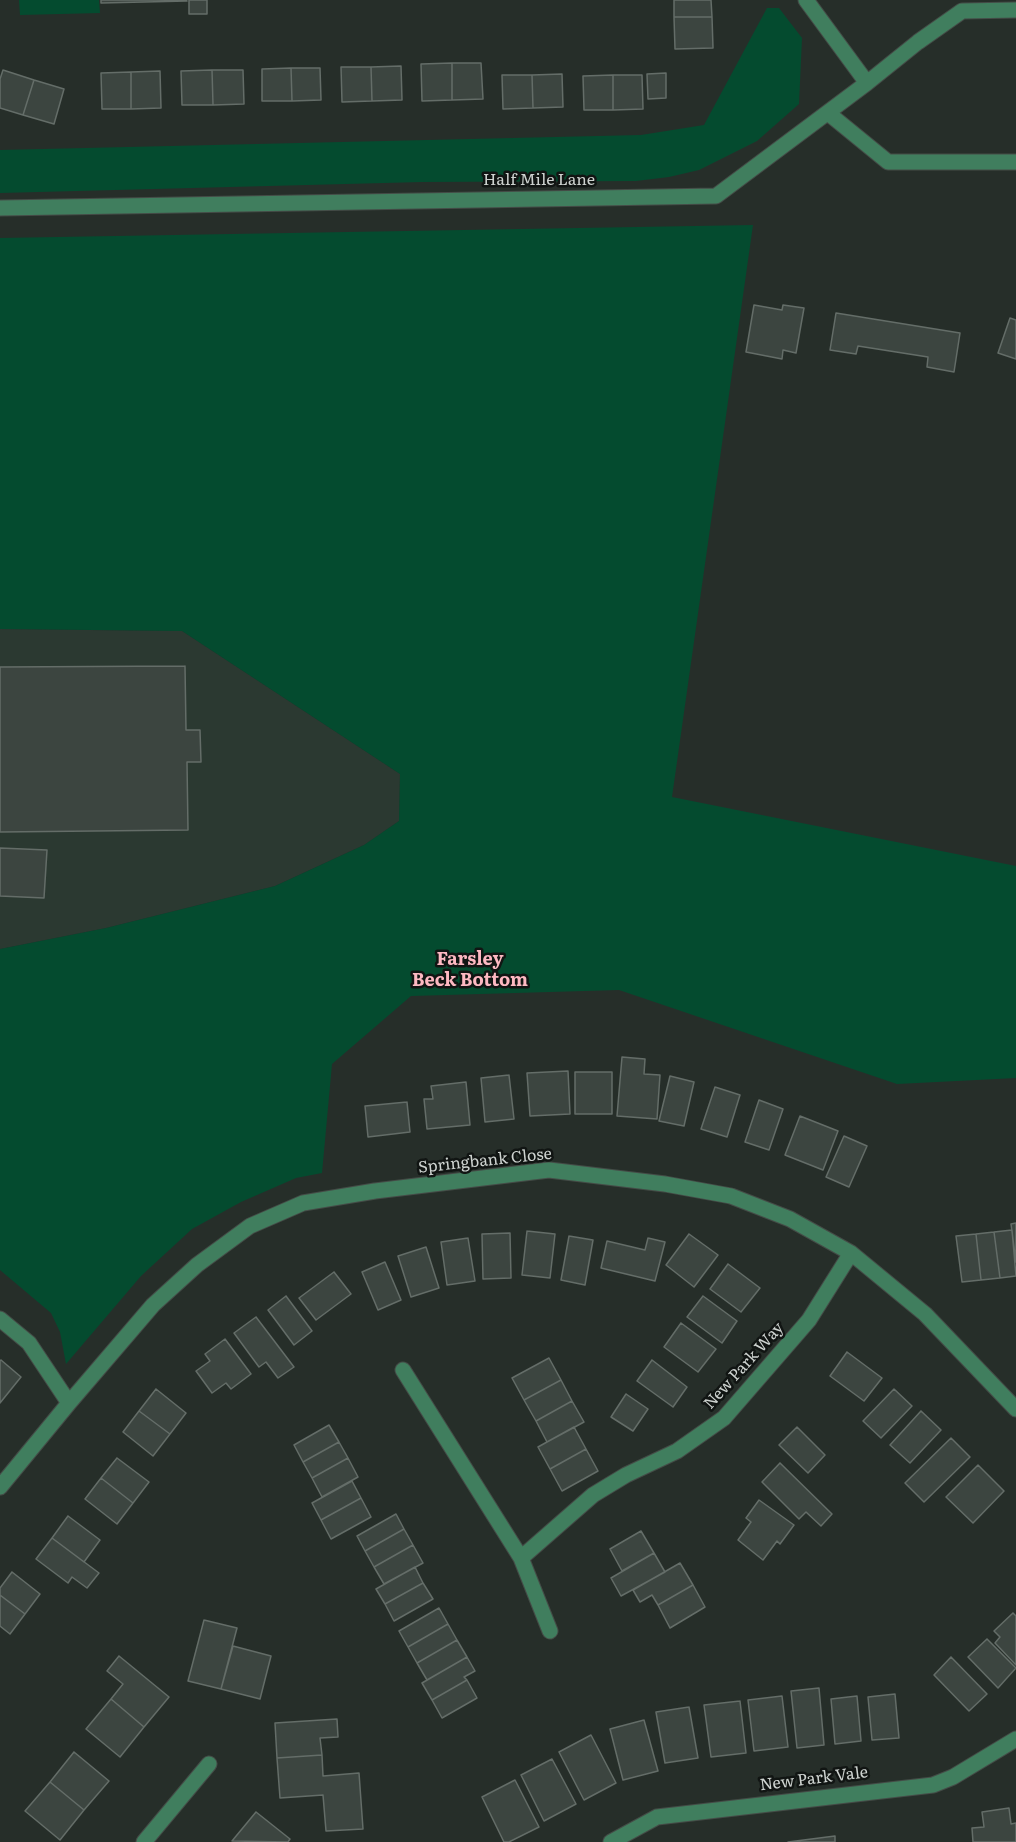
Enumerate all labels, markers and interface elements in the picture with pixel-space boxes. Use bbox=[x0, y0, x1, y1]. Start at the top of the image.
street label: Half Mile Lane bbox=[483, 170, 595, 190]
district label: Farsley Beck Bottom bbox=[412, 949, 528, 992]
street label: Springbank Close bbox=[417, 1144, 553, 1178]
street label: New Park Way bbox=[700, 1319, 788, 1413]
street label: New Park Vale bbox=[759, 1763, 869, 1795]

